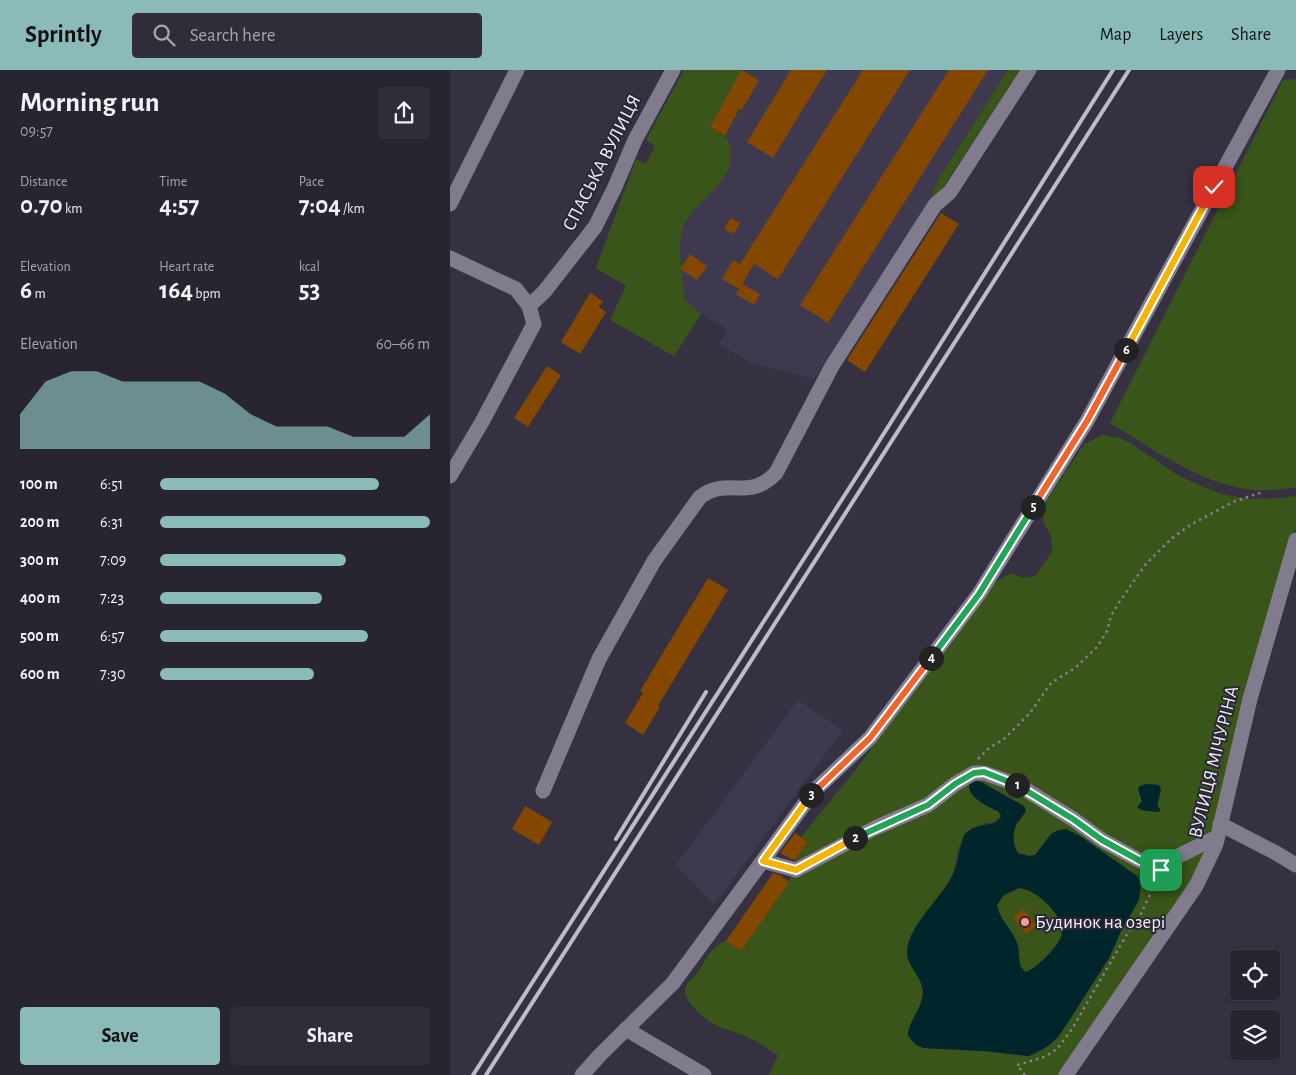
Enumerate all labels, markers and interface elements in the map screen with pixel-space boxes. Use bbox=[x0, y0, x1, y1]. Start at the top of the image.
search box bbox=[132, 13, 482, 58]
icon: search bbox=[150, 21, 178, 49]
text: Sprintly bbox=[25, 23, 102, 47]
text: Search here bbox=[190, 26, 276, 45]
text: Map bbox=[1100, 26, 1131, 44]
text: Layers bbox=[1159, 26, 1203, 44]
text: Share bbox=[1231, 26, 1271, 44]
button: share bbox=[378, 87, 430, 139]
text: Morning run bbox=[20, 89, 160, 117]
street label: СПАСЬКА ВУЛИЦЯ bbox=[559, 92, 645, 234]
text: 09:57 bbox=[20, 123, 53, 139]
pin bbox=[1193, 166, 1235, 208]
icon: check bbox=[1200, 173, 1228, 201]
text: Distance bbox=[20, 175, 67, 189]
text: Time bbox=[159, 175, 187, 189]
text: Pace bbox=[299, 175, 324, 189]
text: 0.70 bbox=[20, 193, 63, 218]
text: 4:57 bbox=[159, 193, 199, 218]
text: 7:04 bbox=[299, 193, 341, 218]
text: km bbox=[63, 202, 82, 216]
text: /km bbox=[341, 202, 365, 216]
text: Elevation bbox=[20, 260, 71, 274]
text: Heart rate bbox=[159, 260, 214, 274]
text: kcal bbox=[299, 260, 320, 274]
text: 6 bbox=[20, 278, 32, 303]
text: 164 bbox=[159, 278, 193, 303]
text: 53 bbox=[299, 278, 320, 303]
text: m bbox=[32, 287, 46, 301]
text: bpm bbox=[193, 287, 221, 301]
text: Elevation bbox=[20, 336, 78, 352]
text: 60–66 m bbox=[376, 336, 430, 352]
pin: 6 bbox=[1114, 338, 1138, 362]
text: 6 bbox=[1123, 343, 1130, 357]
text: 100 m bbox=[20, 476, 58, 492]
text: 6:51 bbox=[100, 476, 123, 492]
pin: 5 bbox=[1020, 494, 1046, 520]
text: 5 bbox=[1030, 500, 1037, 514]
text: 200 m bbox=[20, 514, 60, 530]
text: 6:31 bbox=[100, 514, 123, 530]
text: 300 m bbox=[20, 552, 59, 568]
text: 7:09 bbox=[100, 552, 126, 568]
text: 400 m bbox=[20, 590, 60, 606]
text: 7:23 bbox=[100, 590, 124, 606]
text: 500 m bbox=[20, 628, 59, 644]
text: 6:57 bbox=[100, 628, 125, 644]
pin: 4 bbox=[918, 646, 944, 670]
text: 4 bbox=[928, 651, 935, 665]
text: 600 m bbox=[20, 666, 60, 682]
text: 7:30 bbox=[100, 666, 125, 682]
street label: ВУЛИЦЯ МІЧУРІНА bbox=[1186, 684, 1242, 840]
pin: 1 bbox=[1004, 772, 1030, 798]
text: 1 bbox=[1015, 778, 1020, 792]
pin: 3 bbox=[798, 782, 824, 808]
text: 3 bbox=[808, 788, 815, 802]
pin: 2 bbox=[842, 826, 868, 850]
text: 2 bbox=[852, 831, 859, 845]
pin bbox=[1140, 849, 1182, 891]
icon: arrive bbox=[1147, 856, 1175, 884]
place label: Будинок на озері bbox=[1035, 913, 1165, 932]
marker: Будинок на озері bbox=[1019, 916, 1031, 928]
map controls bbox=[1230, 950, 1280, 1060]
button: locate bbox=[1230, 950, 1280, 1000]
button: Save bbox=[20, 1007, 220, 1065]
button: Share bbox=[230, 1007, 430, 1065]
button: layers bbox=[1230, 1010, 1280, 1060]

